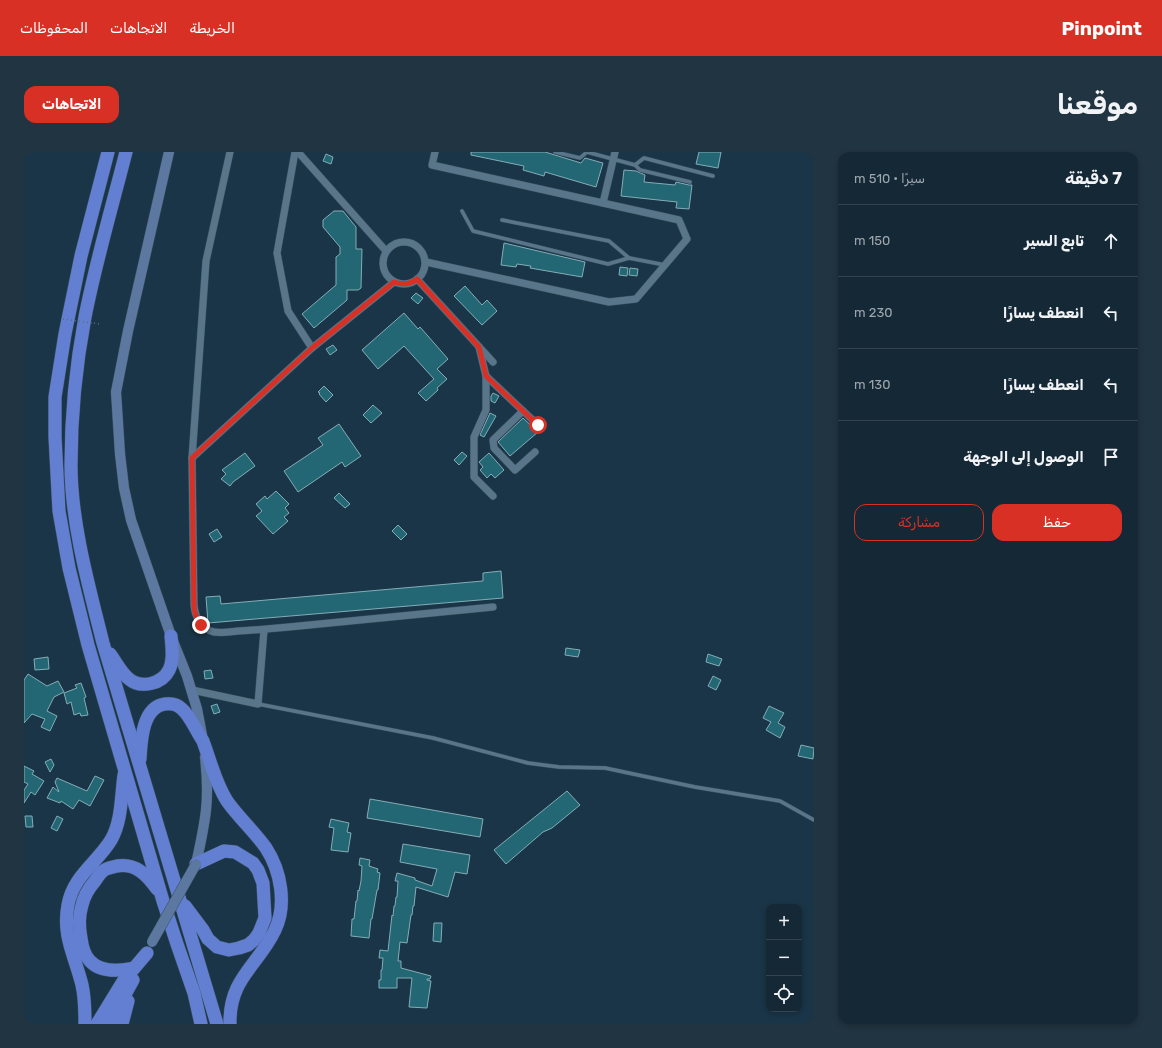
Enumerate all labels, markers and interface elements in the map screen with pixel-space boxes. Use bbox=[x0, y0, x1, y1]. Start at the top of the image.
text: Pinpoint bbox=[1061, 17, 1142, 40]
text: المحفوظات bbox=[20, 20, 88, 37]
text: الاتجاهات bbox=[110, 20, 167, 37]
text: الخريطة bbox=[189, 20, 235, 37]
button: الاتجاهات bbox=[24, 86, 119, 123]
text: موقعنا bbox=[1057, 88, 1138, 121]
text: 7 دقيقة bbox=[1065, 168, 1122, 188]
text: سيرًا · 510 m bbox=[854, 171, 925, 186]
icon: ahead bbox=[1100, 230, 1122, 252]
text: تابع السير bbox=[1024, 232, 1084, 250]
text: 150 m bbox=[854, 233, 890, 248]
icon: left bbox=[1100, 302, 1122, 324]
text: انعطف يسارًا bbox=[1003, 304, 1084, 322]
text: 230 m bbox=[854, 305, 892, 320]
icon: left bbox=[1100, 374, 1122, 396]
text: انعطف يسارًا bbox=[1003, 376, 1084, 394]
text: 130 m bbox=[854, 377, 890, 392]
route start bbox=[529, 416, 547, 434]
icon: arrive bbox=[1100, 446, 1122, 468]
text: الوصول إلى الوجهة bbox=[963, 448, 1084, 466]
button: مشاركة bbox=[854, 504, 984, 541]
button: حفظ bbox=[992, 504, 1122, 541]
route end bbox=[192, 616, 210, 634]
map controls bbox=[766, 904, 802, 1012]
button: + bbox=[766, 904, 802, 940]
button: − bbox=[766, 940, 802, 976]
button: locate bbox=[766, 976, 802, 1012]

